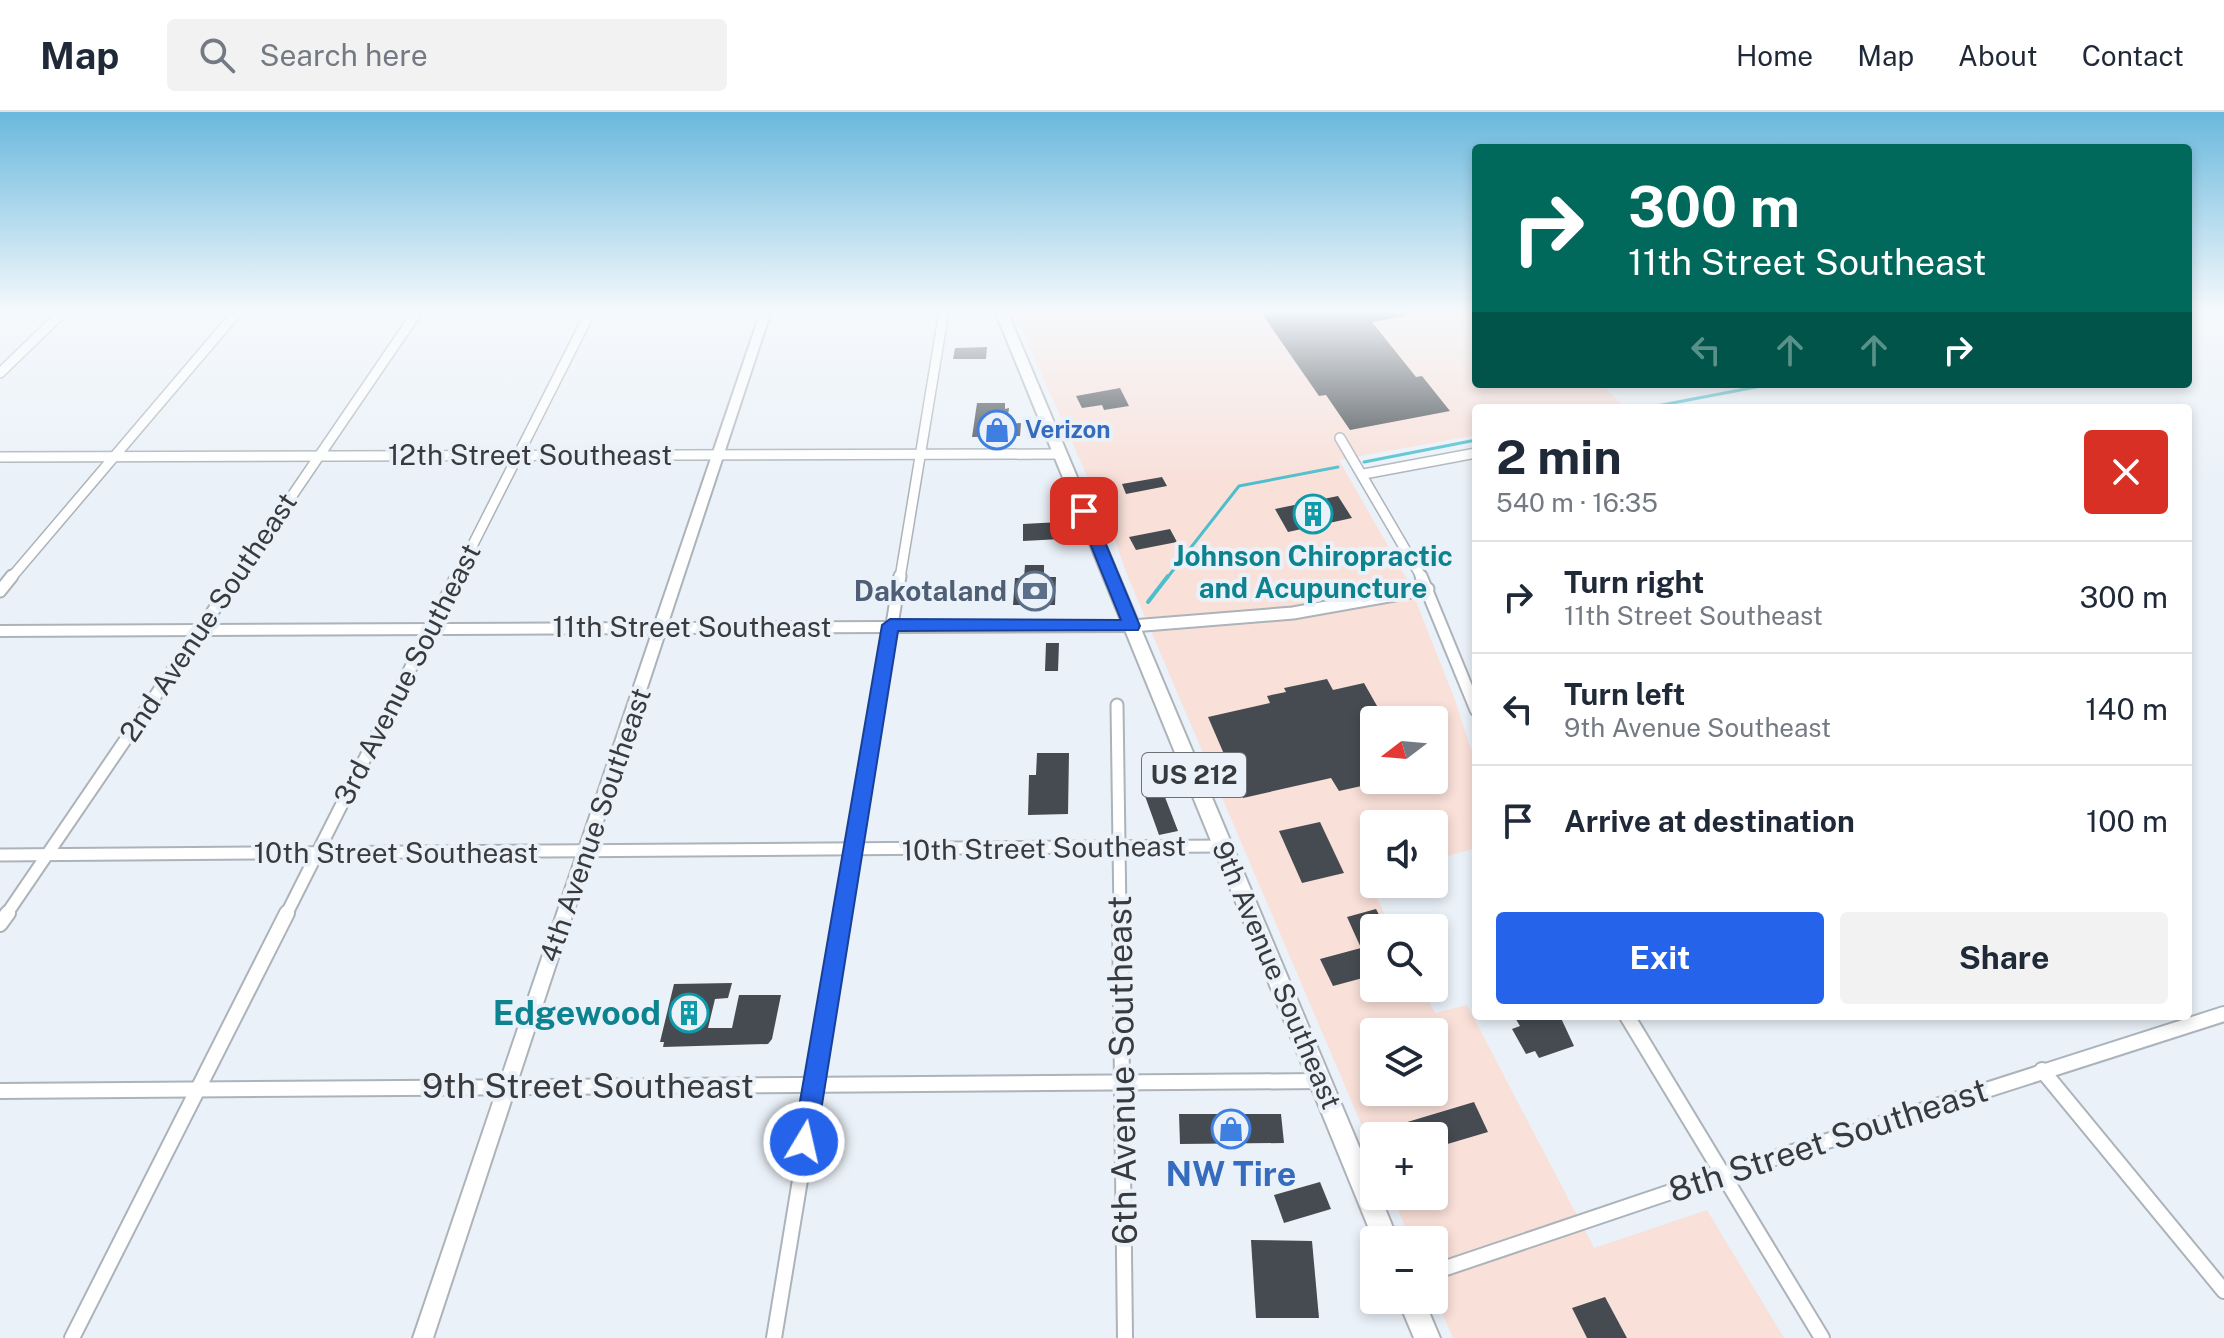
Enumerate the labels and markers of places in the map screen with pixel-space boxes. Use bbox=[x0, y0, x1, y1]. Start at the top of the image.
shop icon: Verizon bbox=[976, 409, 1018, 451]
place label: Verizon bbox=[1025, 415, 1110, 443]
pin bbox=[1050, 477, 1118, 545]
building icon: Johnson Chiropractic and Acupuncture bbox=[1292, 493, 1334, 535]
place label: Johnson Chiropractic and Acupuncture bbox=[1173, 539, 1453, 604]
bank icon: Dakotaland bbox=[1014, 570, 1056, 612]
place label: Dakotaland bbox=[854, 574, 1007, 607]
building icon: Edgewood bbox=[668, 992, 710, 1034]
place label: Edgewood bbox=[493, 993, 661, 1033]
shop icon: NW Tire bbox=[1210, 1108, 1252, 1150]
place label: NW Tire bbox=[1166, 1154, 1296, 1194]

